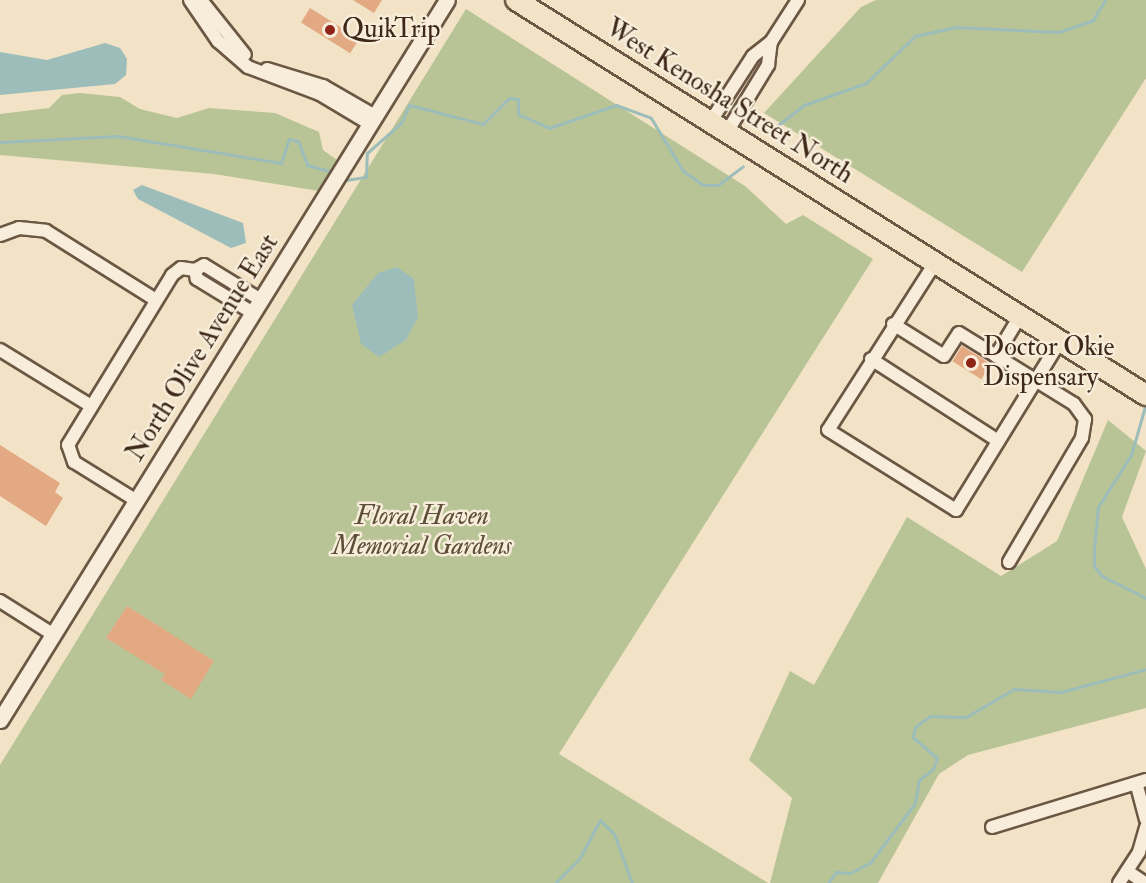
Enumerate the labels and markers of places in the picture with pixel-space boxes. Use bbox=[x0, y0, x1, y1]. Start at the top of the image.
place label: QuikTrip bbox=[342, 14, 440, 46]
marker: QuikTrip bbox=[323, 23, 337, 37]
place label: Doctor Okie Dispensary bbox=[983, 332, 1114, 394]
marker: Doctor Okie Dispensary bbox=[964, 356, 978, 370]

